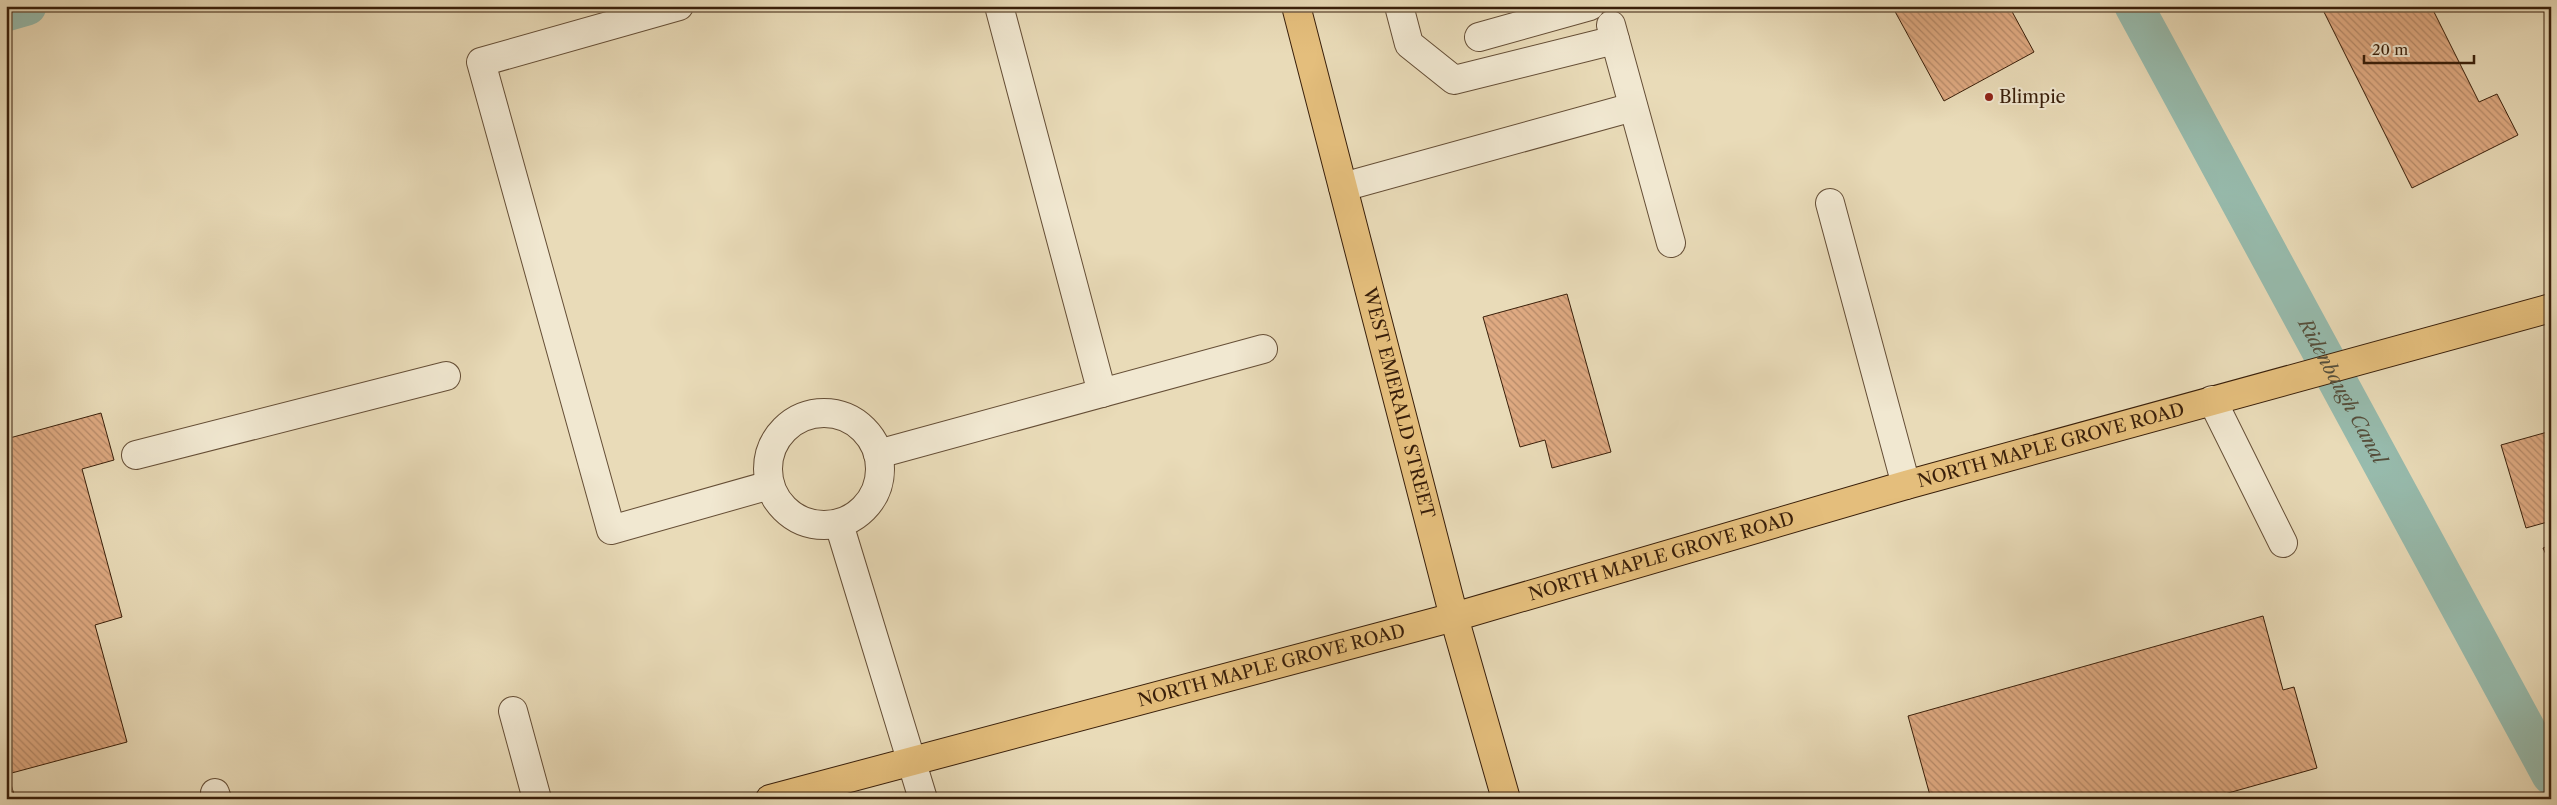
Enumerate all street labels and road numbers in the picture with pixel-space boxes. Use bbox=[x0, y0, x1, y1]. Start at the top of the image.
street label: WEST EMERALD STREET bbox=[1358, 284, 1439, 521]
street label: NORTH MAPLE GROVE ROAD bbox=[1915, 398, 2187, 492]
street label: NORTH MAPLE GROVE ROAD bbox=[1526, 507, 1797, 606]
street label: NORTH MAPLE GROVE ROAD bbox=[1135, 619, 1408, 712]

